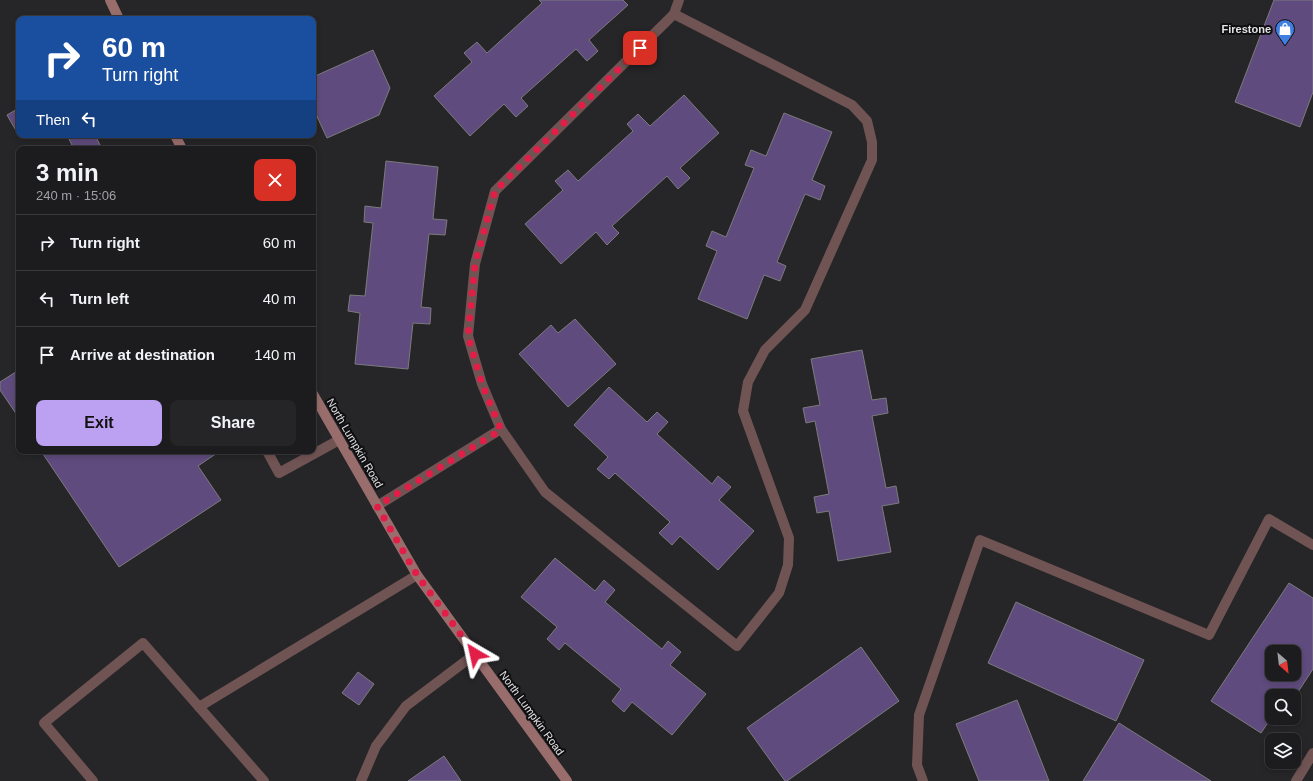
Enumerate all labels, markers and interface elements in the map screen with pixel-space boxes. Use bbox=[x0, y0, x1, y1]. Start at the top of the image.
shop icon: Firestone bbox=[1274, 18, 1296, 46]
place label: Firestone bbox=[1221, 23, 1271, 35]
pin bbox=[623, 31, 657, 65]
icon: right bbox=[36, 32, 88, 84]
text: 60 m bbox=[102, 32, 166, 63]
icon: arrive bbox=[629, 37, 651, 59]
text: Turn right bbox=[102, 65, 178, 85]
icon: left bbox=[78, 108, 100, 130]
text: Then bbox=[36, 111, 70, 128]
text: 3 min bbox=[36, 159, 99, 186]
button: close bbox=[254, 159, 296, 201]
text: 240 m · 15:06 bbox=[36, 188, 116, 203]
icon: right bbox=[36, 232, 58, 254]
text: Turn right bbox=[70, 234, 140, 251]
text: 60 m bbox=[263, 234, 296, 251]
icon: left bbox=[36, 288, 58, 310]
text: Turn left bbox=[70, 290, 129, 307]
text: 40 m bbox=[263, 290, 296, 307]
icon: arrive bbox=[36, 344, 58, 366]
text: Arrive at destination bbox=[70, 346, 215, 363]
text: 140 m bbox=[254, 346, 296, 363]
street label: North Lumpkin Road bbox=[325, 396, 385, 490]
button: Exit bbox=[36, 400, 162, 446]
button: Share bbox=[170, 400, 296, 446]
position arrow bbox=[454, 633, 496, 675]
north arrow bbox=[1265, 645, 1301, 681]
map controls bbox=[1265, 645, 1301, 769]
street label: North Lumpkin Road bbox=[497, 669, 567, 757]
button: search bbox=[1265, 689, 1301, 725]
button: layers bbox=[1265, 733, 1301, 769]

